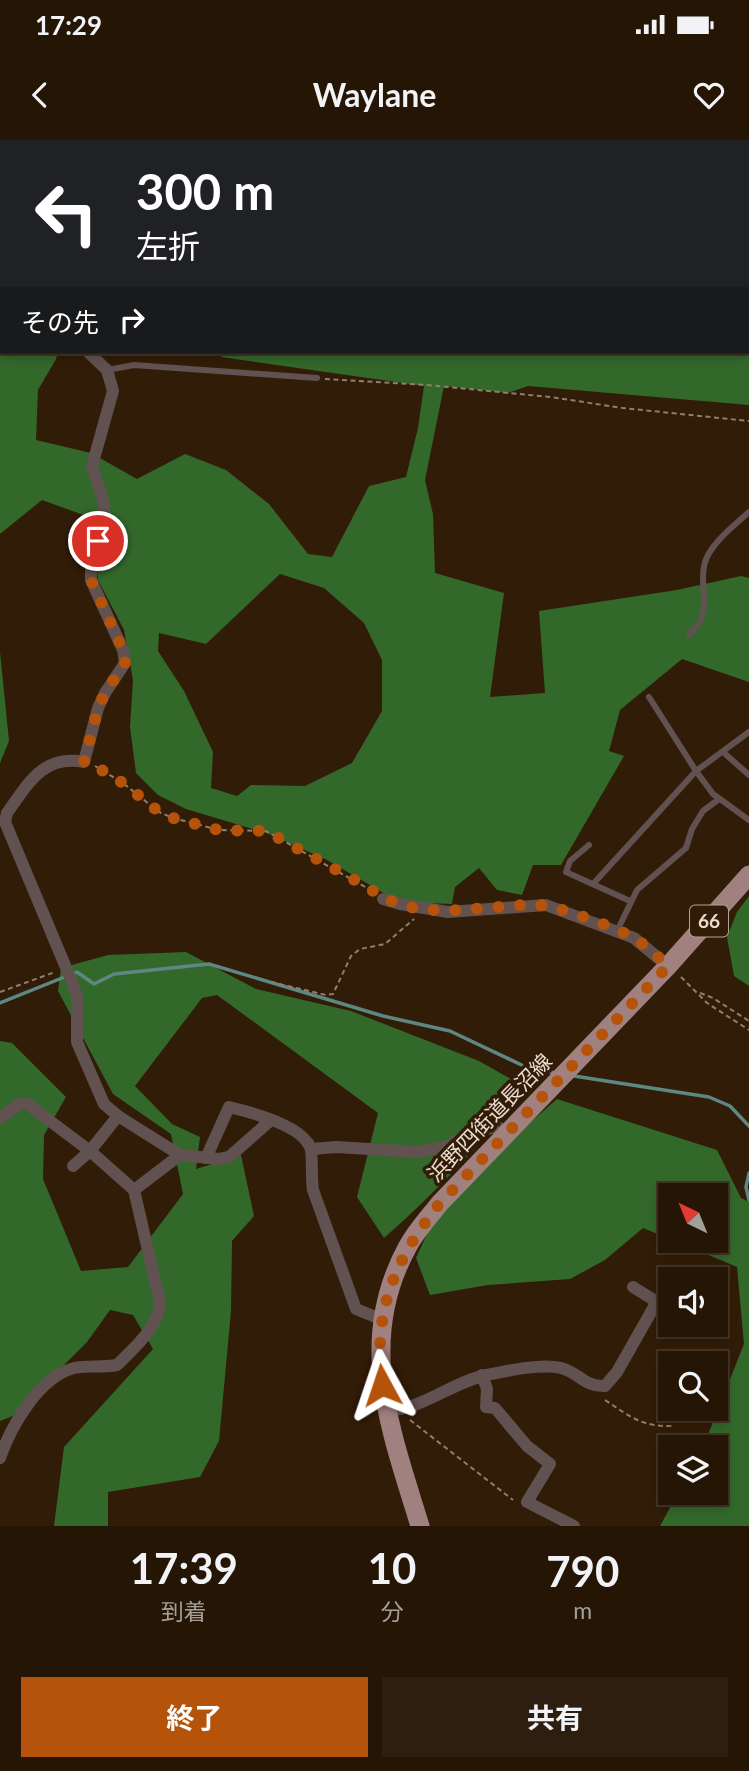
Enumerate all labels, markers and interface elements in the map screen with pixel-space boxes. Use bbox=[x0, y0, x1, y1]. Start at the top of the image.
text: 17:29 bbox=[35, 9, 102, 41]
text: Waylane bbox=[313, 75, 436, 114]
icon: back bbox=[21, 76, 59, 114]
icon: heart bbox=[690, 76, 728, 114]
text: 300 m bbox=[136, 162, 274, 220]
icon: left bbox=[21, 168, 112, 259]
text: 左折 bbox=[136, 226, 200, 265]
icon: right bbox=[113, 301, 151, 339]
text: その先 bbox=[21, 306, 99, 338]
pin bbox=[68, 511, 128, 571]
icon: arrive bbox=[79, 522, 117, 560]
road number: 66 bbox=[690, 906, 728, 936]
street label: 浜野四街道長沼線 bbox=[422, 1048, 556, 1186]
north arrow bbox=[658, 1183, 728, 1253]
map controls bbox=[658, 1183, 728, 1505]
button: sound bbox=[658, 1267, 728, 1337]
position arrow bbox=[345, 1348, 419, 1422]
button: search bbox=[658, 1351, 728, 1421]
button: layers bbox=[658, 1435, 728, 1505]
text: 17:39 bbox=[130, 1543, 238, 1593]
text: 10 bbox=[368, 1543, 416, 1593]
text: 790 bbox=[546, 1546, 619, 1596]
text: m bbox=[573, 1596, 592, 1624]
text: 到着 bbox=[161, 1597, 207, 1625]
text: 分 bbox=[381, 1597, 404, 1625]
button: 終了 bbox=[21, 1677, 368, 1757]
button: 共有 bbox=[382, 1677, 728, 1757]

